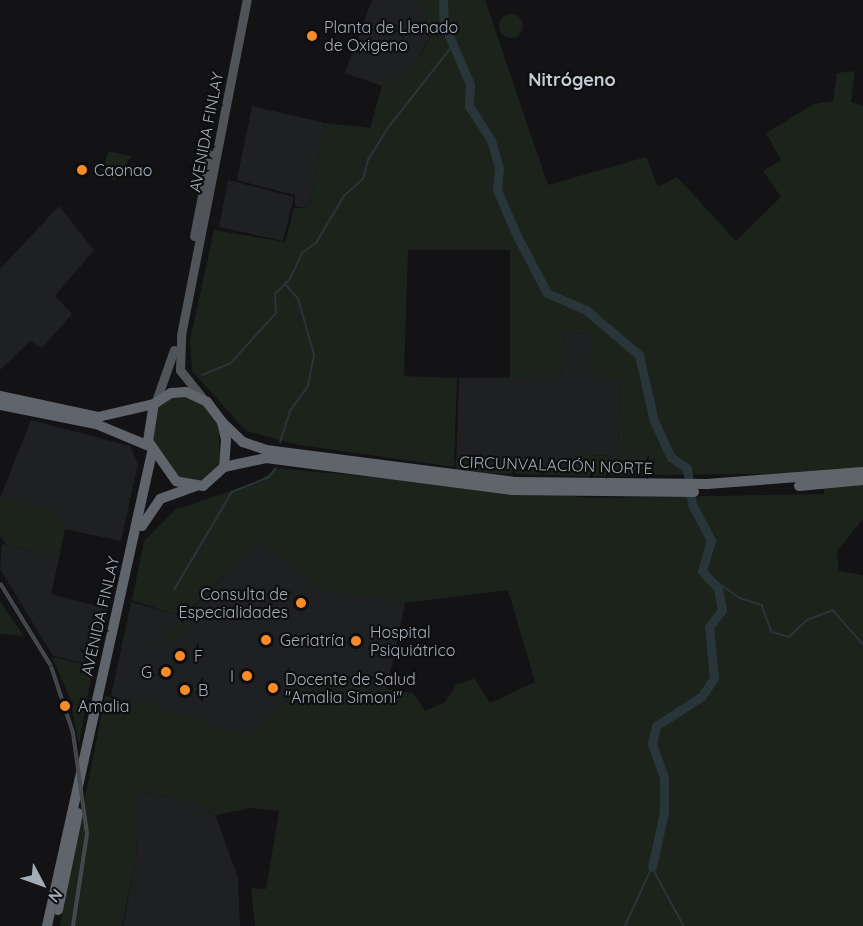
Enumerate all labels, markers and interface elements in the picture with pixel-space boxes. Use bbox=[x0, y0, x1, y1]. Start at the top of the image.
place label: Planta de Llenado de Oxigeno bbox=[324, 17, 458, 55]
marker: Planta de Llenado de Oxigeno bbox=[305, 29, 319, 43]
district label: Nitrógeno bbox=[528, 69, 616, 91]
street label: AVENIDA FINLAY bbox=[185, 70, 227, 194]
place label: Caonao bbox=[94, 160, 152, 180]
marker: Caonao bbox=[75, 163, 89, 177]
street label: CIRCUNVALACIÓN NORTE bbox=[459, 452, 653, 478]
street label: AVENIDA FINLAY bbox=[77, 554, 123, 678]
place label: Consulta de Especialidades bbox=[179, 584, 288, 622]
marker: Consulta de Especialidades bbox=[292, 594, 310, 612]
place label: Hospital Psiquiátrico bbox=[370, 622, 455, 660]
place label: Geriatría bbox=[280, 630, 344, 650]
marker: Geriatría bbox=[257, 631, 275, 649]
marker: Hospital Psiquiátrico bbox=[347, 632, 365, 650]
place label: F bbox=[194, 646, 203, 666]
marker: F bbox=[171, 647, 189, 665]
place label: G bbox=[141, 662, 152, 682]
marker: G bbox=[157, 663, 175, 681]
place label: I bbox=[230, 666, 234, 686]
marker: I bbox=[238, 667, 256, 685]
place label: Docente de Salud "Amalia Simoni" bbox=[285, 669, 416, 707]
place label: B bbox=[198, 680, 208, 700]
marker: B bbox=[176, 681, 194, 699]
marker: Docente de Salud "Amalia Simoni" bbox=[266, 681, 280, 695]
place label: Amalia bbox=[78, 696, 129, 716]
marker: Amalia bbox=[56, 697, 74, 715]
north arrow bbox=[12, 854, 72, 914]
text: N bbox=[44, 885, 67, 907]

